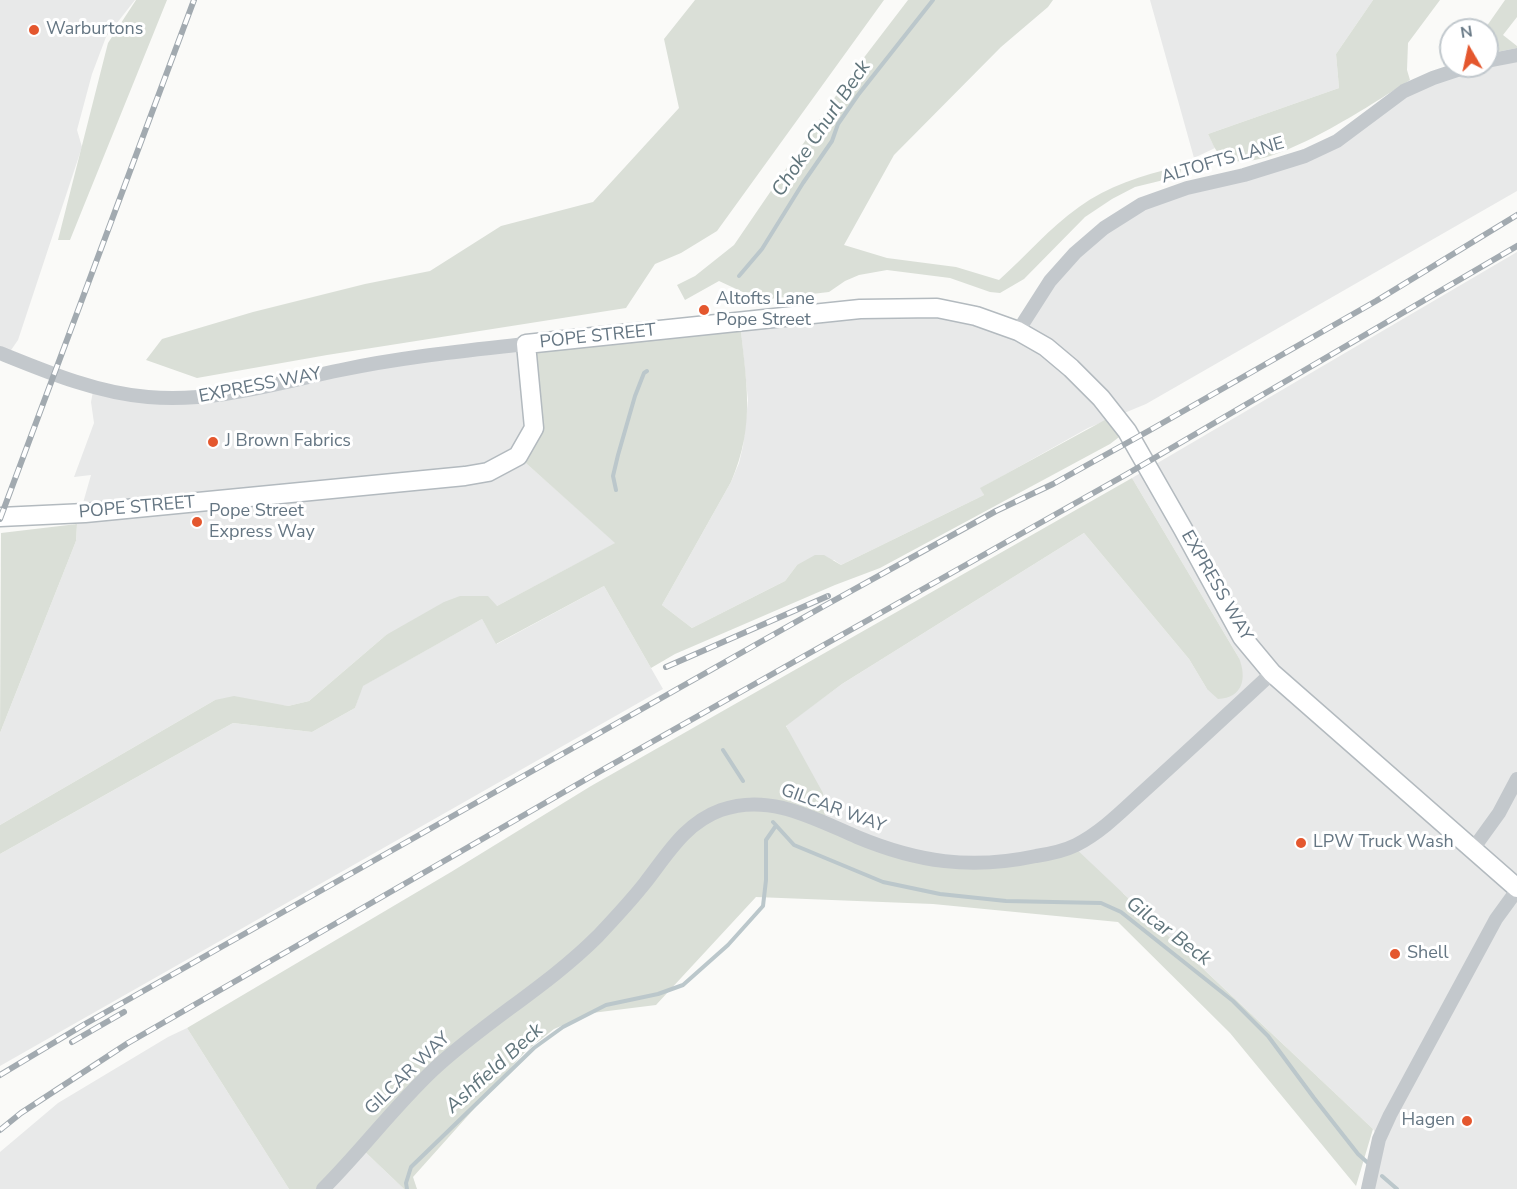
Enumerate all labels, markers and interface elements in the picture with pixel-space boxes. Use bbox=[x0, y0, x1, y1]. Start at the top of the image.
north arrow bbox=[1439, 18, 1499, 78]
place label: Warburtons bbox=[46, 19, 143, 41]
text: N bbox=[1459, 20, 1474, 44]
marker: Warburtons bbox=[27, 23, 41, 37]
water label: Choke Churl Beck bbox=[768, 56, 876, 202]
street label: ALTOFTS LANE bbox=[1159, 133, 1287, 189]
place label: Altofts Lane Pope Street bbox=[716, 289, 815, 332]
marker: Altofts Lane Pope Street bbox=[697, 303, 711, 317]
street label: POPE STREET bbox=[539, 320, 657, 354]
street label: EXPRESS WAY bbox=[197, 364, 323, 408]
place label: J Brown Fabrics bbox=[225, 431, 351, 453]
marker: J Brown Fabrics bbox=[206, 435, 220, 449]
street label: POPE STREET bbox=[78, 492, 196, 524]
place label: Pope Street Express Way bbox=[209, 501, 315, 544]
marker: Pope Street Express Way bbox=[190, 515, 204, 529]
street label: EXPRESS WAY bbox=[1176, 527, 1256, 645]
street label: GILCAR WAY bbox=[778, 780, 888, 838]
place label: LPW Truck Wash bbox=[1313, 832, 1454, 854]
marker: LPW Truck Wash bbox=[1294, 836, 1308, 850]
water label: Gilcar Beck bbox=[1121, 892, 1215, 972]
place label: Shell bbox=[1407, 943, 1449, 965]
marker: Shell bbox=[1388, 947, 1402, 961]
water label: Ashfield Beck bbox=[441, 1019, 549, 1119]
street label: GILCAR WAY bbox=[361, 1028, 455, 1120]
place label: Hagen bbox=[1401, 1110, 1455, 1132]
marker: Hagen bbox=[1460, 1114, 1474, 1128]

